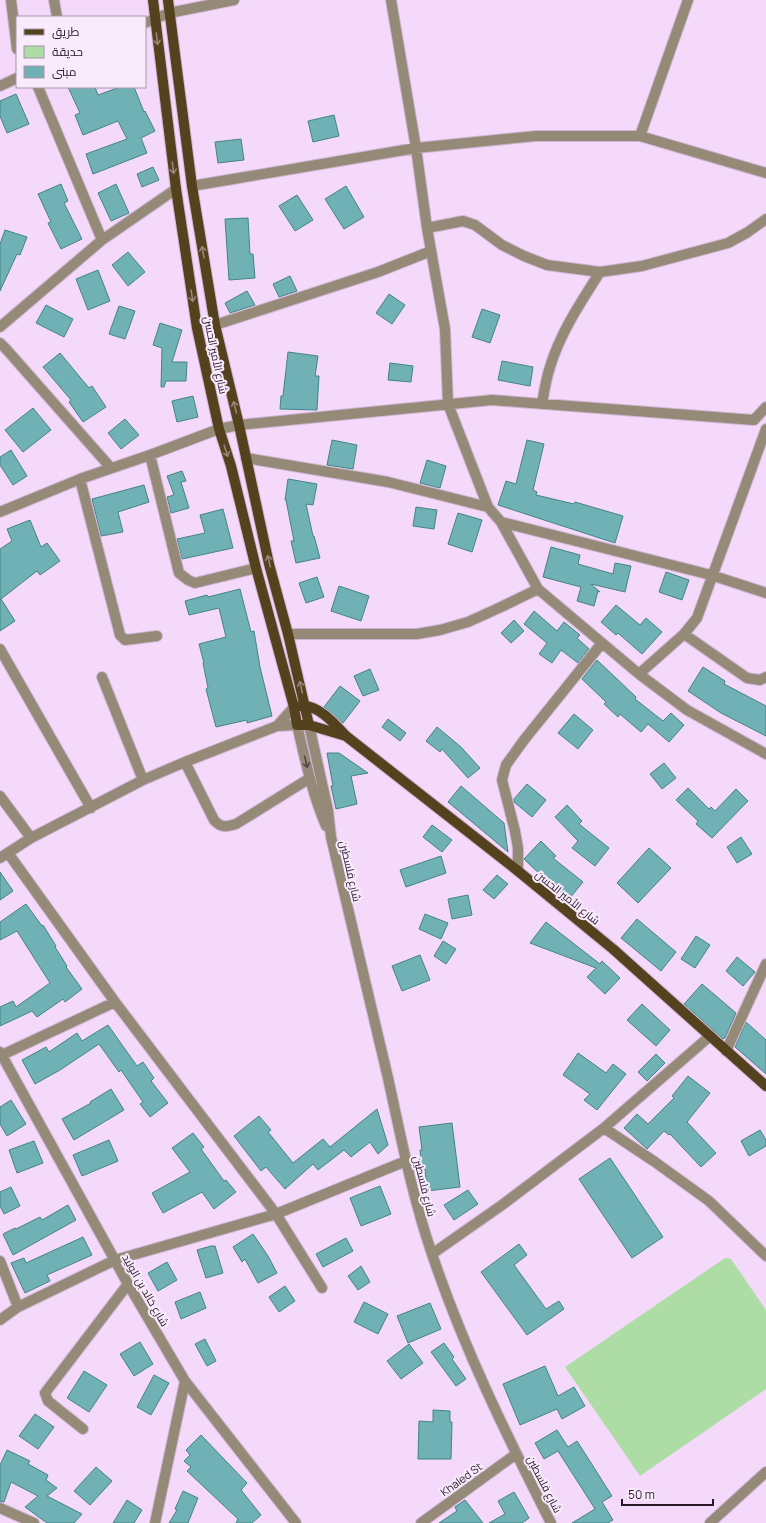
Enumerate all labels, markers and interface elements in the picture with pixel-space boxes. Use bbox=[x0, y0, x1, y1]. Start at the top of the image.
legend bbox=[16, 16, 146, 88]
text: طريق bbox=[52, 23, 80, 40]
one-way arrow bbox=[153, 32, 161, 45]
text: حديقة bbox=[52, 43, 83, 60]
text: مبنى bbox=[52, 63, 77, 80]
one-way arrow bbox=[169, 161, 177, 174]
one-way arrow bbox=[199, 246, 207, 259]
one-way arrow bbox=[188, 289, 196, 302]
street label: شارع الأمير الحسن bbox=[199, 315, 232, 395]
one-way arrow bbox=[231, 401, 238, 414]
one-way arrow bbox=[223, 444, 230, 457]
one-way arrow bbox=[265, 555, 272, 568]
one-way arrow bbox=[296, 681, 304, 694]
one-way arrow bbox=[303, 756, 311, 769]
street label: شارع فلسطين bbox=[336, 839, 365, 903]
street label: شارع الأمير الحسن bbox=[532, 866, 603, 928]
street label: شارع فلسطين bbox=[409, 1154, 440, 1218]
street label: شارع خالد بن الوليد bbox=[118, 1251, 173, 1329]
street label: شارع فلسطين bbox=[523, 1453, 566, 1516]
street label: Khaled St bbox=[437, 1459, 485, 1499]
scale bar bbox=[622, 1481, 713, 1507]
text: 50 m bbox=[628, 1486, 655, 1503]

